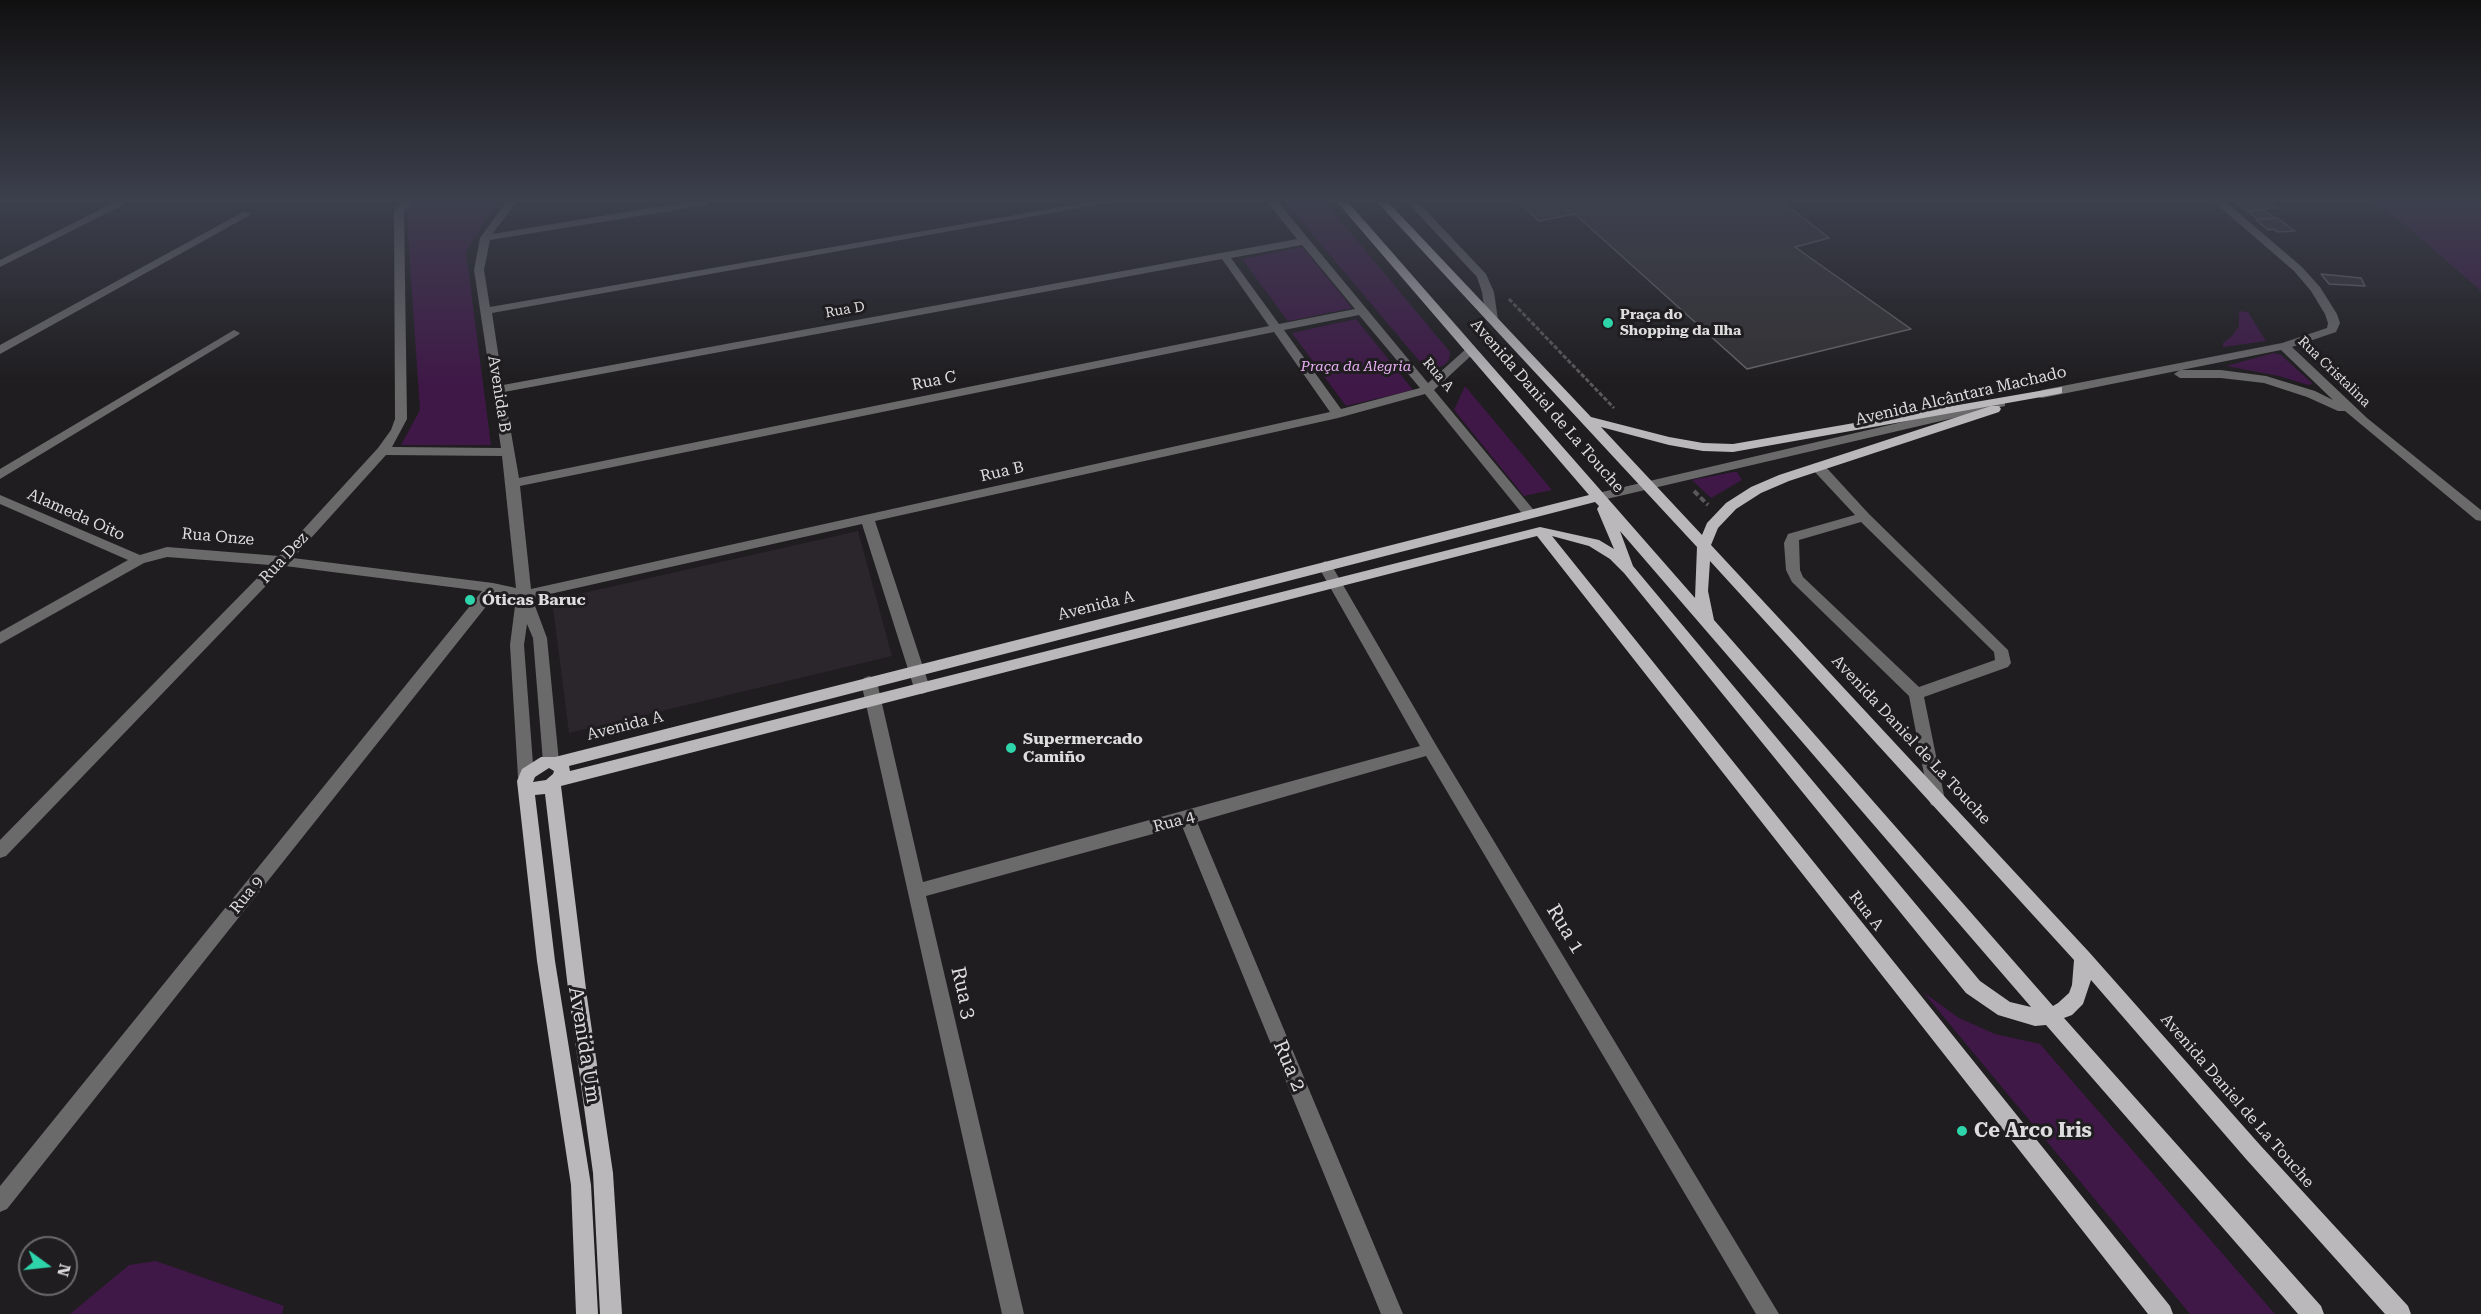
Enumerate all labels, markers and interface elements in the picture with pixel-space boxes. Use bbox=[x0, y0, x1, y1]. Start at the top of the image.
street label: Rua D bbox=[824, 298, 866, 322]
place label: Praça do Shopping da Ilha bbox=[1620, 307, 1741, 340]
street label: Avenida Daniel de La Touche bbox=[1466, 315, 1628, 497]
marker: Praça do Shopping da Ilha bbox=[1601, 316, 1615, 330]
street label: Rua Cristalina bbox=[2294, 333, 2374, 411]
street label: Avenida B bbox=[483, 354, 515, 434]
street label: Rua A bbox=[1419, 355, 1457, 395]
park label: Praça da Alegria bbox=[1301, 359, 1411, 375]
street label: Avenida Alcântara Machado bbox=[1853, 362, 2069, 430]
street label: Rua C bbox=[910, 367, 958, 395]
street label: Rua B bbox=[978, 458, 1026, 486]
street label: Alameda Oito bbox=[24, 485, 128, 545]
street label: Rua Onze bbox=[181, 524, 255, 550]
street label: Rua Dez bbox=[256, 529, 312, 587]
street label: Avenida A bbox=[1056, 587, 1136, 625]
place label: Óticas Baruc bbox=[482, 590, 586, 610]
marker: Óticas Baruc bbox=[463, 593, 477, 607]
street label: Avenida Daniel de La Touche bbox=[1827, 651, 1995, 829]
street label: Avenida A bbox=[585, 707, 665, 745]
place label: Supermercado Camiño bbox=[1023, 729, 1143, 767]
marker: Supermercado Camiño bbox=[1004, 741, 1018, 755]
street label: Rua 4 bbox=[1151, 807, 1197, 837]
street label: Rua 9 bbox=[226, 872, 268, 918]
street label: Rua A bbox=[1845, 887, 1887, 935]
street label: Rua 1 bbox=[1541, 900, 1589, 958]
street label: Rua 3 bbox=[945, 964, 981, 1022]
street label: Avenida Um bbox=[563, 985, 605, 1105]
street label: Avenida Daniel de La Touche bbox=[2156, 1010, 2318, 1192]
street label: Rua 2 bbox=[1268, 1037, 1310, 1095]
place label: Ce Arco Iris bbox=[1974, 1119, 2092, 1143]
marker: Ce Arco Iris bbox=[1955, 1124, 1969, 1138]
north arrow bbox=[18, 1236, 78, 1296]
text: N bbox=[53, 1262, 75, 1279]

